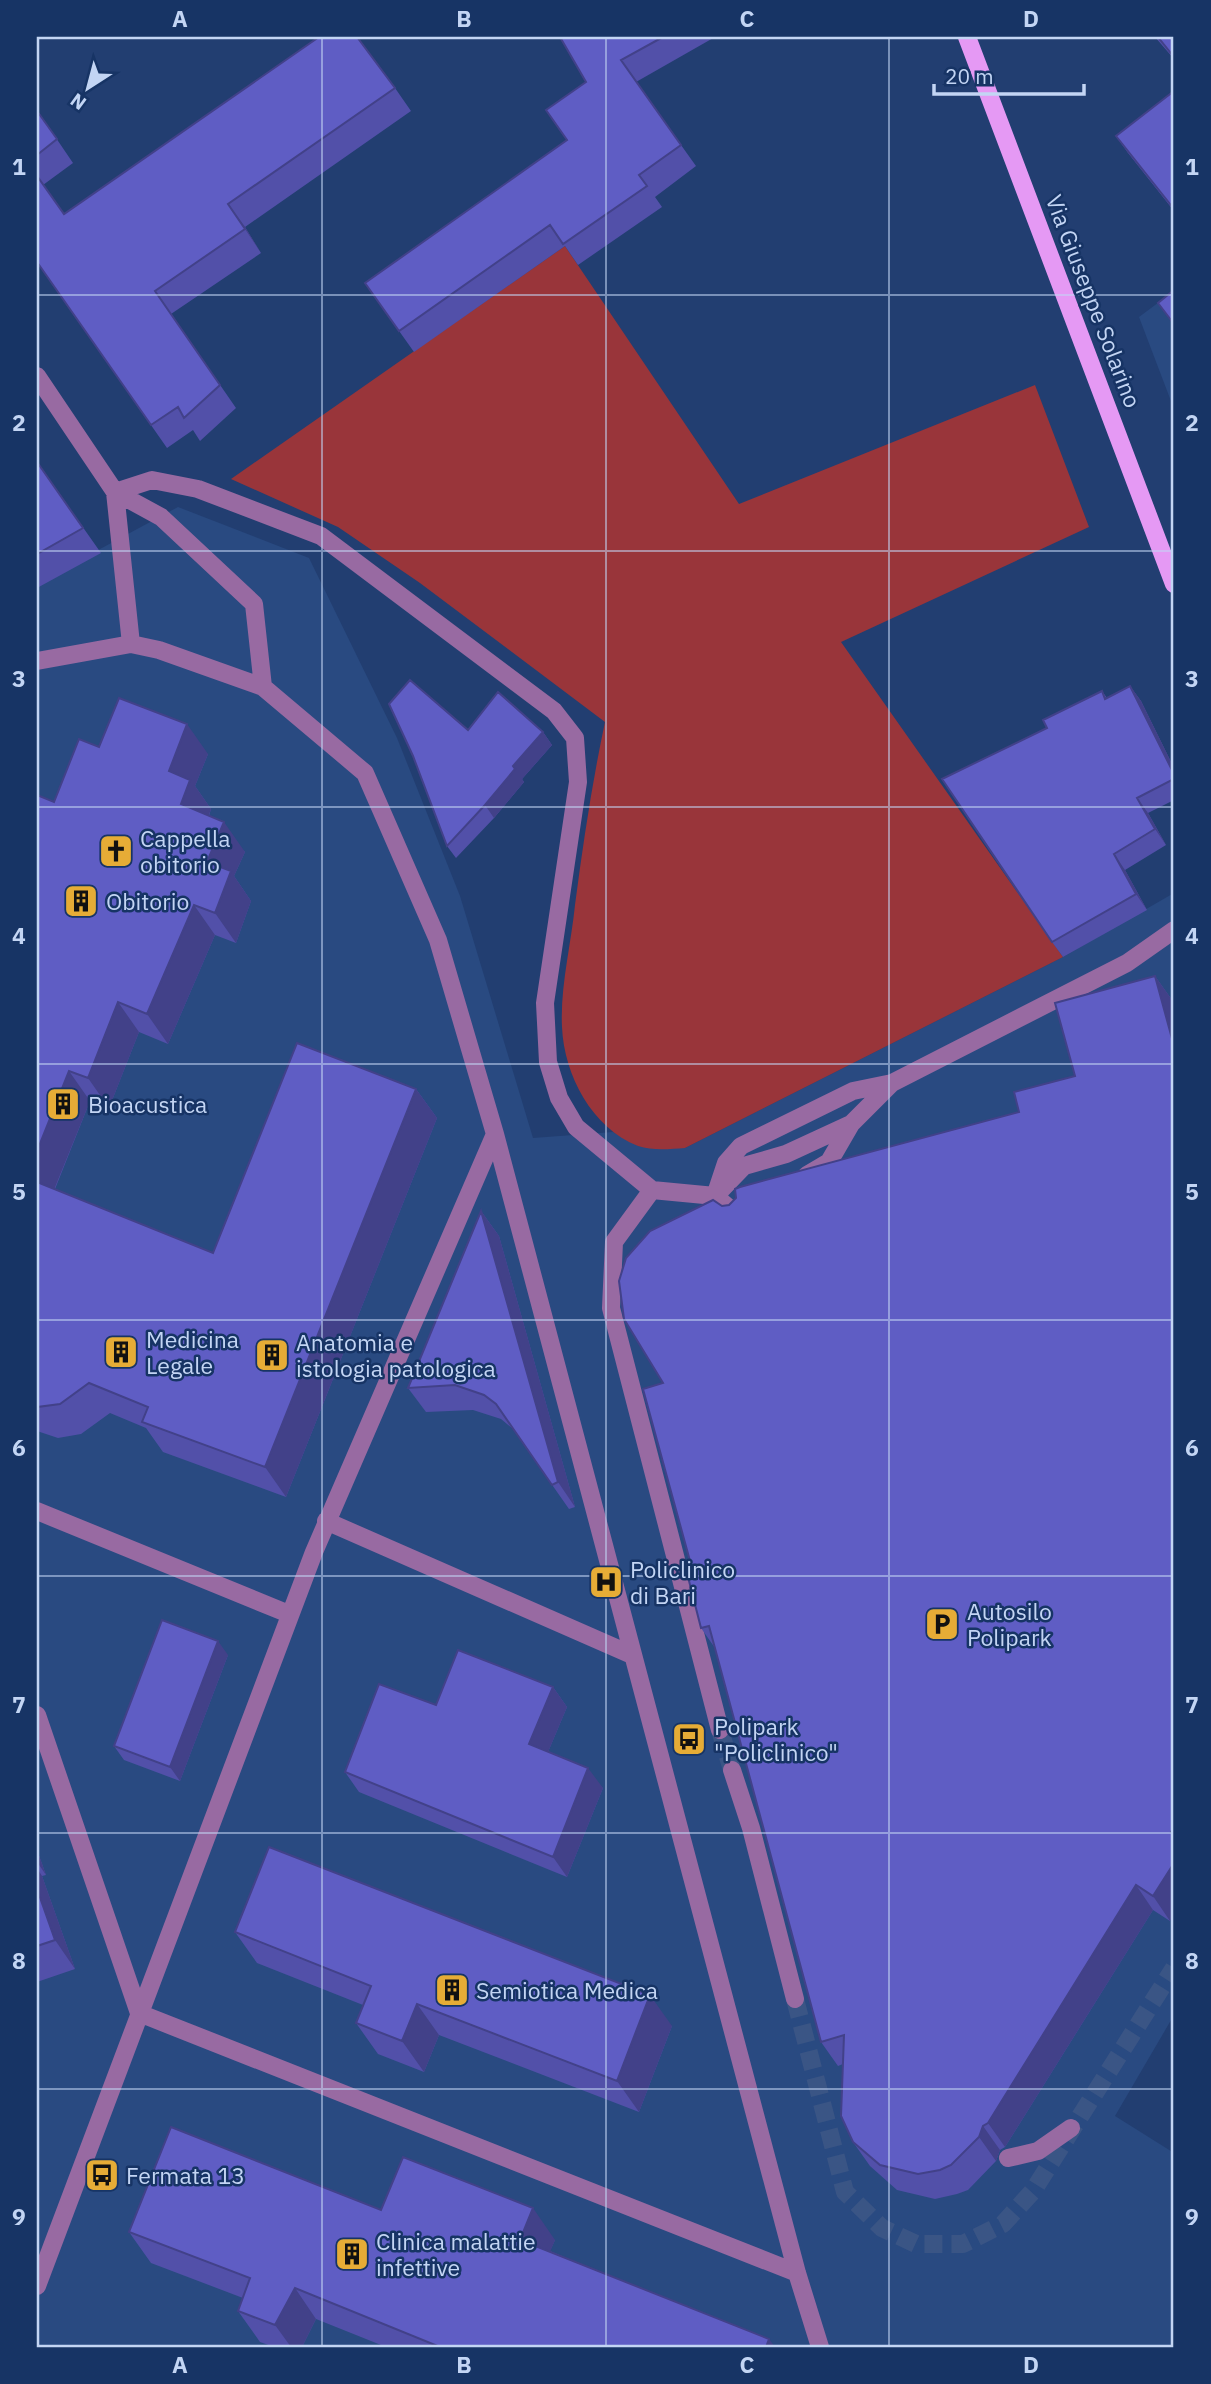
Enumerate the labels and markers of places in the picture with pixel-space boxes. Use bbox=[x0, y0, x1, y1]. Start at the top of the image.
place label: Cappella obitorio bbox=[140, 823, 231, 879]
church icon: Cappella obitorio bbox=[97, 832, 135, 870]
building icon: Obitorio bbox=[62, 882, 100, 920]
place label: Obitorio bbox=[106, 886, 189, 916]
building icon: Bioacustica bbox=[44, 1085, 82, 1123]
place label: Bioacustica bbox=[88, 1089, 207, 1119]
place label: Medicina Legale bbox=[146, 1324, 239, 1380]
place label: Anatomia e istologia patologica bbox=[296, 1327, 496, 1383]
building icon: Medicina Legale bbox=[102, 1333, 140, 1371]
building icon: Anatomia e istologia patologica bbox=[253, 1336, 291, 1374]
place label: Policlinico di Bari bbox=[630, 1554, 735, 1610]
hospital icon: Policlinico di Bari bbox=[587, 1563, 625, 1601]
place label: Autosilo Polipark bbox=[967, 1596, 1052, 1652]
parking icon: Autosilo Polipark bbox=[923, 1605, 961, 1643]
place label: Polipark "Policlinico" bbox=[714, 1711, 838, 1767]
bus stop icon: Polipark "Policlinico" bbox=[670, 1720, 708, 1758]
building icon: Semiotica Medica bbox=[433, 1971, 471, 2009]
place label: Semiotica Medica bbox=[476, 1975, 658, 2005]
bus stop icon: Fermata 13 bbox=[83, 2156, 121, 2194]
place label: Fermata 13 bbox=[126, 2160, 245, 2190]
place label: Clinica malattie infettive bbox=[376, 2226, 536, 2282]
building icon: Clinica malattie infettive bbox=[333, 2235, 371, 2273]

